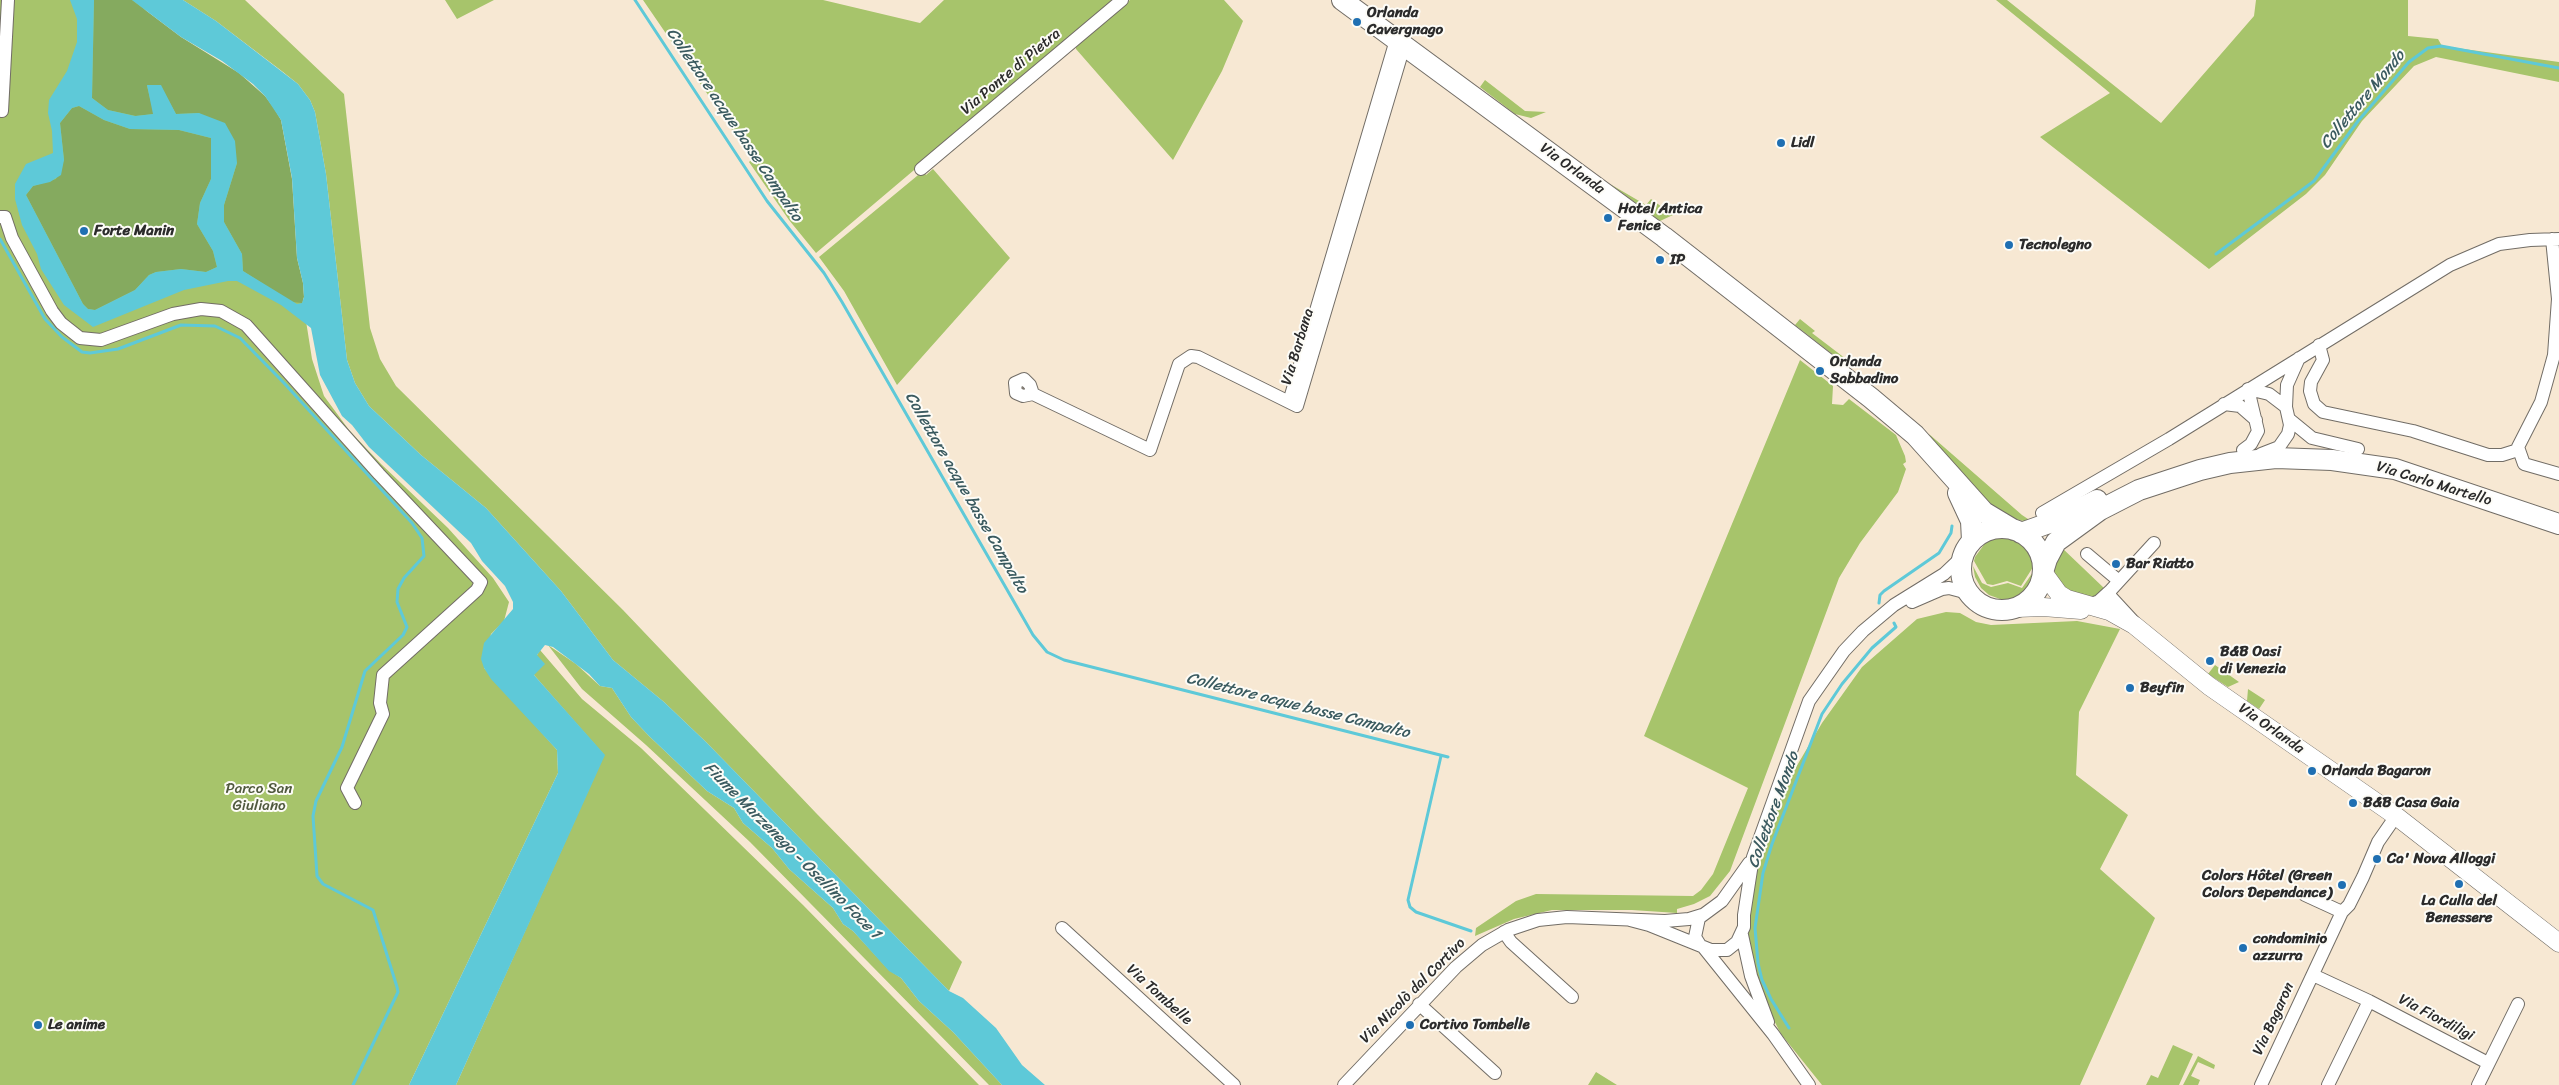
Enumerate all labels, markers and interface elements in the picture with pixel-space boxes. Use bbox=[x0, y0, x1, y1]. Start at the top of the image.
place label: Orlanda Cavergnago bbox=[1367, 4, 1443, 39]
marker: Orlanda Cavergnago bbox=[1351, 16, 1363, 28]
water label: Collettore acque basse Campalto bbox=[662, 25, 806, 225]
street label: Via Ponte di Pietra bbox=[957, 25, 1065, 119]
water label: Collettore Mondo bbox=[2316, 47, 2410, 153]
place label: Lidl bbox=[1791, 134, 1814, 152]
marker: Lidl bbox=[1775, 137, 1787, 149]
street label: Via Orlanda bbox=[1536, 139, 1608, 199]
place label: Hotel Antica Fenice bbox=[1618, 200, 1702, 235]
marker: Hotel Antica Fenice bbox=[1602, 212, 1614, 224]
place label: Forte Manin bbox=[94, 222, 174, 240]
marker: Forte Manin bbox=[78, 225, 90, 237]
place label: Tecnolegno bbox=[2019, 236, 2092, 254]
marker: Tecnolegno bbox=[2003, 239, 2015, 251]
place label: IP bbox=[1670, 251, 1685, 269]
marker: IP bbox=[1654, 254, 1666, 266]
street label: Via Barbana bbox=[1278, 307, 1318, 387]
place label: Orlanda Sabbadino bbox=[1830, 353, 1898, 388]
marker: Orlanda Sabbadino bbox=[1814, 365, 1826, 377]
water label: Collettore acque basse Campalto bbox=[900, 389, 1032, 597]
street label: Via Carlo Martello bbox=[2374, 458, 2494, 510]
place label: Bar Riatto bbox=[2126, 555, 2194, 573]
marker: Bar Riatto bbox=[2110, 558, 2122, 570]
place label: B&B Oasi di Venezia bbox=[2220, 643, 2286, 678]
marker: B&B Oasi di Venezia bbox=[2204, 655, 2216, 667]
water label: Collettore acque basse Campalto bbox=[1184, 669, 1412, 743]
place label: Beyfin bbox=[2140, 679, 2184, 697]
marker: Beyfin bbox=[2124, 682, 2136, 694]
street label: Via Orlanda bbox=[2235, 700, 2307, 758]
water label: Collettore Mondo bbox=[1744, 749, 1804, 871]
water label: Fiume Marzenego - Osellino Foce 1 bbox=[700, 759, 884, 943]
place label: Orlanda Bagaron bbox=[2322, 762, 2431, 780]
marker: Orlanda Bagaron bbox=[2306, 765, 2318, 777]
park label: Parco San Giuliano bbox=[226, 780, 292, 815]
place label: B&B Casa Gaia bbox=[2363, 794, 2459, 812]
marker: B&B Casa Gaia bbox=[2347, 797, 2359, 809]
place label: Ca' Nova Alloggi bbox=[2387, 850, 2495, 868]
marker: Ca' Nova Alloggi bbox=[2371, 853, 2383, 865]
place label: Colors Hôtel (Green Colors Dependance) bbox=[2202, 867, 2332, 902]
marker: La Culla del Benessere bbox=[2453, 878, 2465, 890]
marker: Colors Hôtel (Green Colors Dependance) bbox=[2336, 879, 2348, 891]
place label: La Culla del Benessere bbox=[2421, 892, 2497, 927]
place label: condominio azzurra bbox=[2253, 930, 2327, 965]
street label: Via Nicolò dal Cortivo bbox=[1357, 935, 1469, 1047]
marker: condominio azzurra bbox=[2237, 942, 2249, 954]
street label: Via Tombelle bbox=[1122, 961, 1196, 1029]
street label: Via Bagaron bbox=[2249, 980, 2299, 1058]
street label: Via Fiordiligi bbox=[2395, 991, 2477, 1045]
place label: Le anime bbox=[48, 1016, 105, 1034]
place label: Cortivo Tombelle bbox=[1420, 1016, 1530, 1034]
marker: Le anime bbox=[32, 1019, 44, 1031]
marker: Cortivo Tombelle bbox=[1404, 1019, 1416, 1031]

